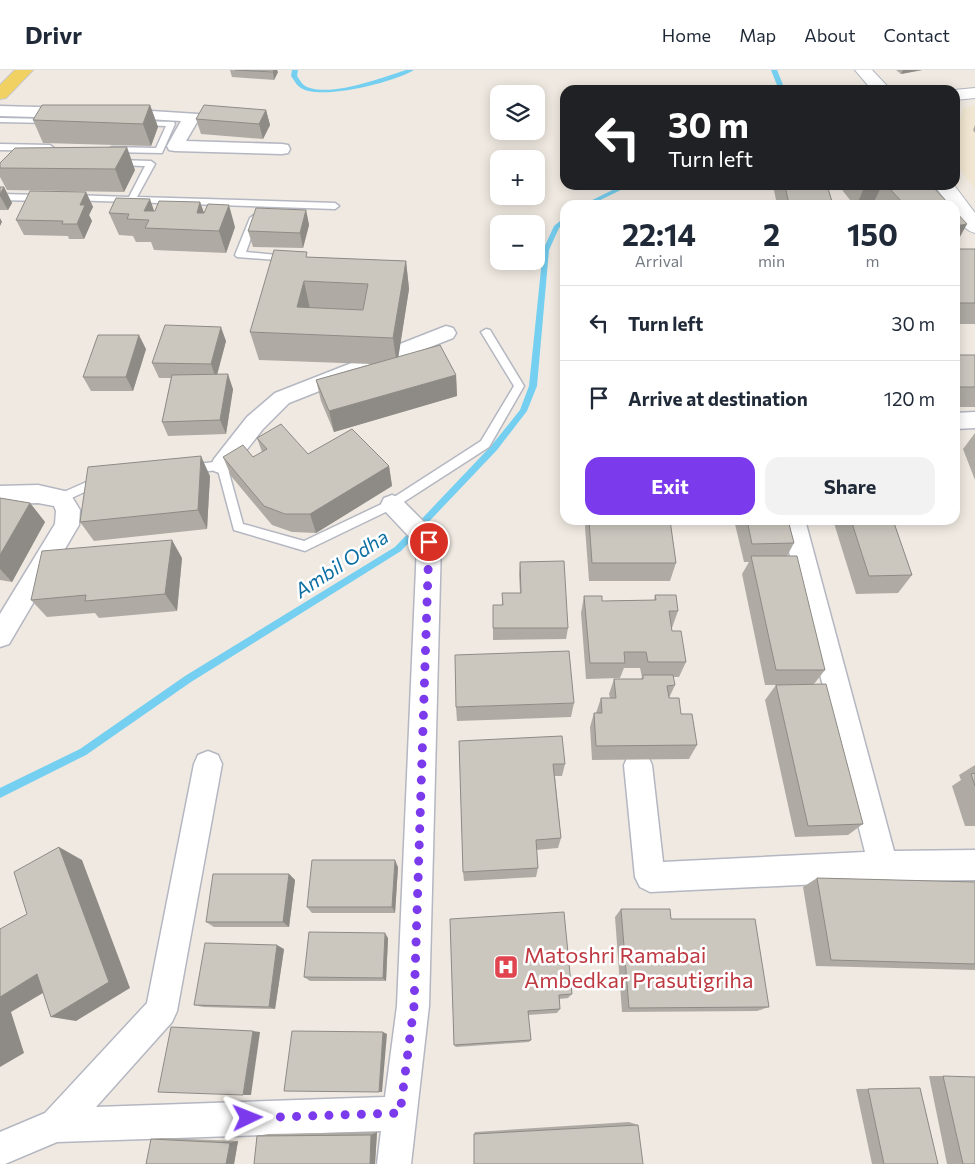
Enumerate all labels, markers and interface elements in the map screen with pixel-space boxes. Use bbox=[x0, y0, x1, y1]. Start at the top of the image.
text: Drivr bbox=[25, 20, 82, 49]
text: Home bbox=[662, 24, 711, 46]
text: Map bbox=[739, 24, 776, 46]
text: About bbox=[804, 24, 856, 46]
text: Contact bbox=[884, 24, 950, 46]
map controls bbox=[490, 85, 545, 270]
button: layers bbox=[490, 85, 545, 140]
text: 30 m bbox=[668, 102, 749, 145]
icon: left bbox=[585, 105, 650, 170]
text: Turn left bbox=[668, 145, 753, 172]
button: + bbox=[490, 150, 545, 205]
button: − bbox=[490, 215, 545, 270]
text: 22:14 bbox=[622, 215, 696, 252]
text: 2 bbox=[763, 215, 780, 252]
text: 150 bbox=[847, 215, 898, 252]
text: Arrival bbox=[635, 251, 683, 270]
text: min bbox=[758, 251, 785, 270]
text: m bbox=[866, 251, 880, 270]
icon: left bbox=[585, 309, 613, 337]
text: Turn left bbox=[628, 312, 703, 335]
text: 30 m bbox=[892, 312, 935, 335]
icon: arrive bbox=[585, 384, 613, 412]
text: Arrive at destination bbox=[628, 387, 808, 410]
text: 120 m bbox=[884, 387, 935, 410]
button: Exit bbox=[585, 457, 755, 515]
button: Share bbox=[765, 457, 935, 515]
pin bbox=[408, 521, 450, 563]
water label: Ambil Odha bbox=[289, 524, 392, 603]
icon: arrive bbox=[415, 528, 443, 556]
place label: Matoshri Ramabai Ambedkar Prasutigriha bbox=[524, 941, 753, 993]
hospital icon: Matoshri Ramabai Ambedkar Prasutigriha bbox=[493, 954, 519, 980]
position arrow bbox=[221, 1091, 273, 1143]

